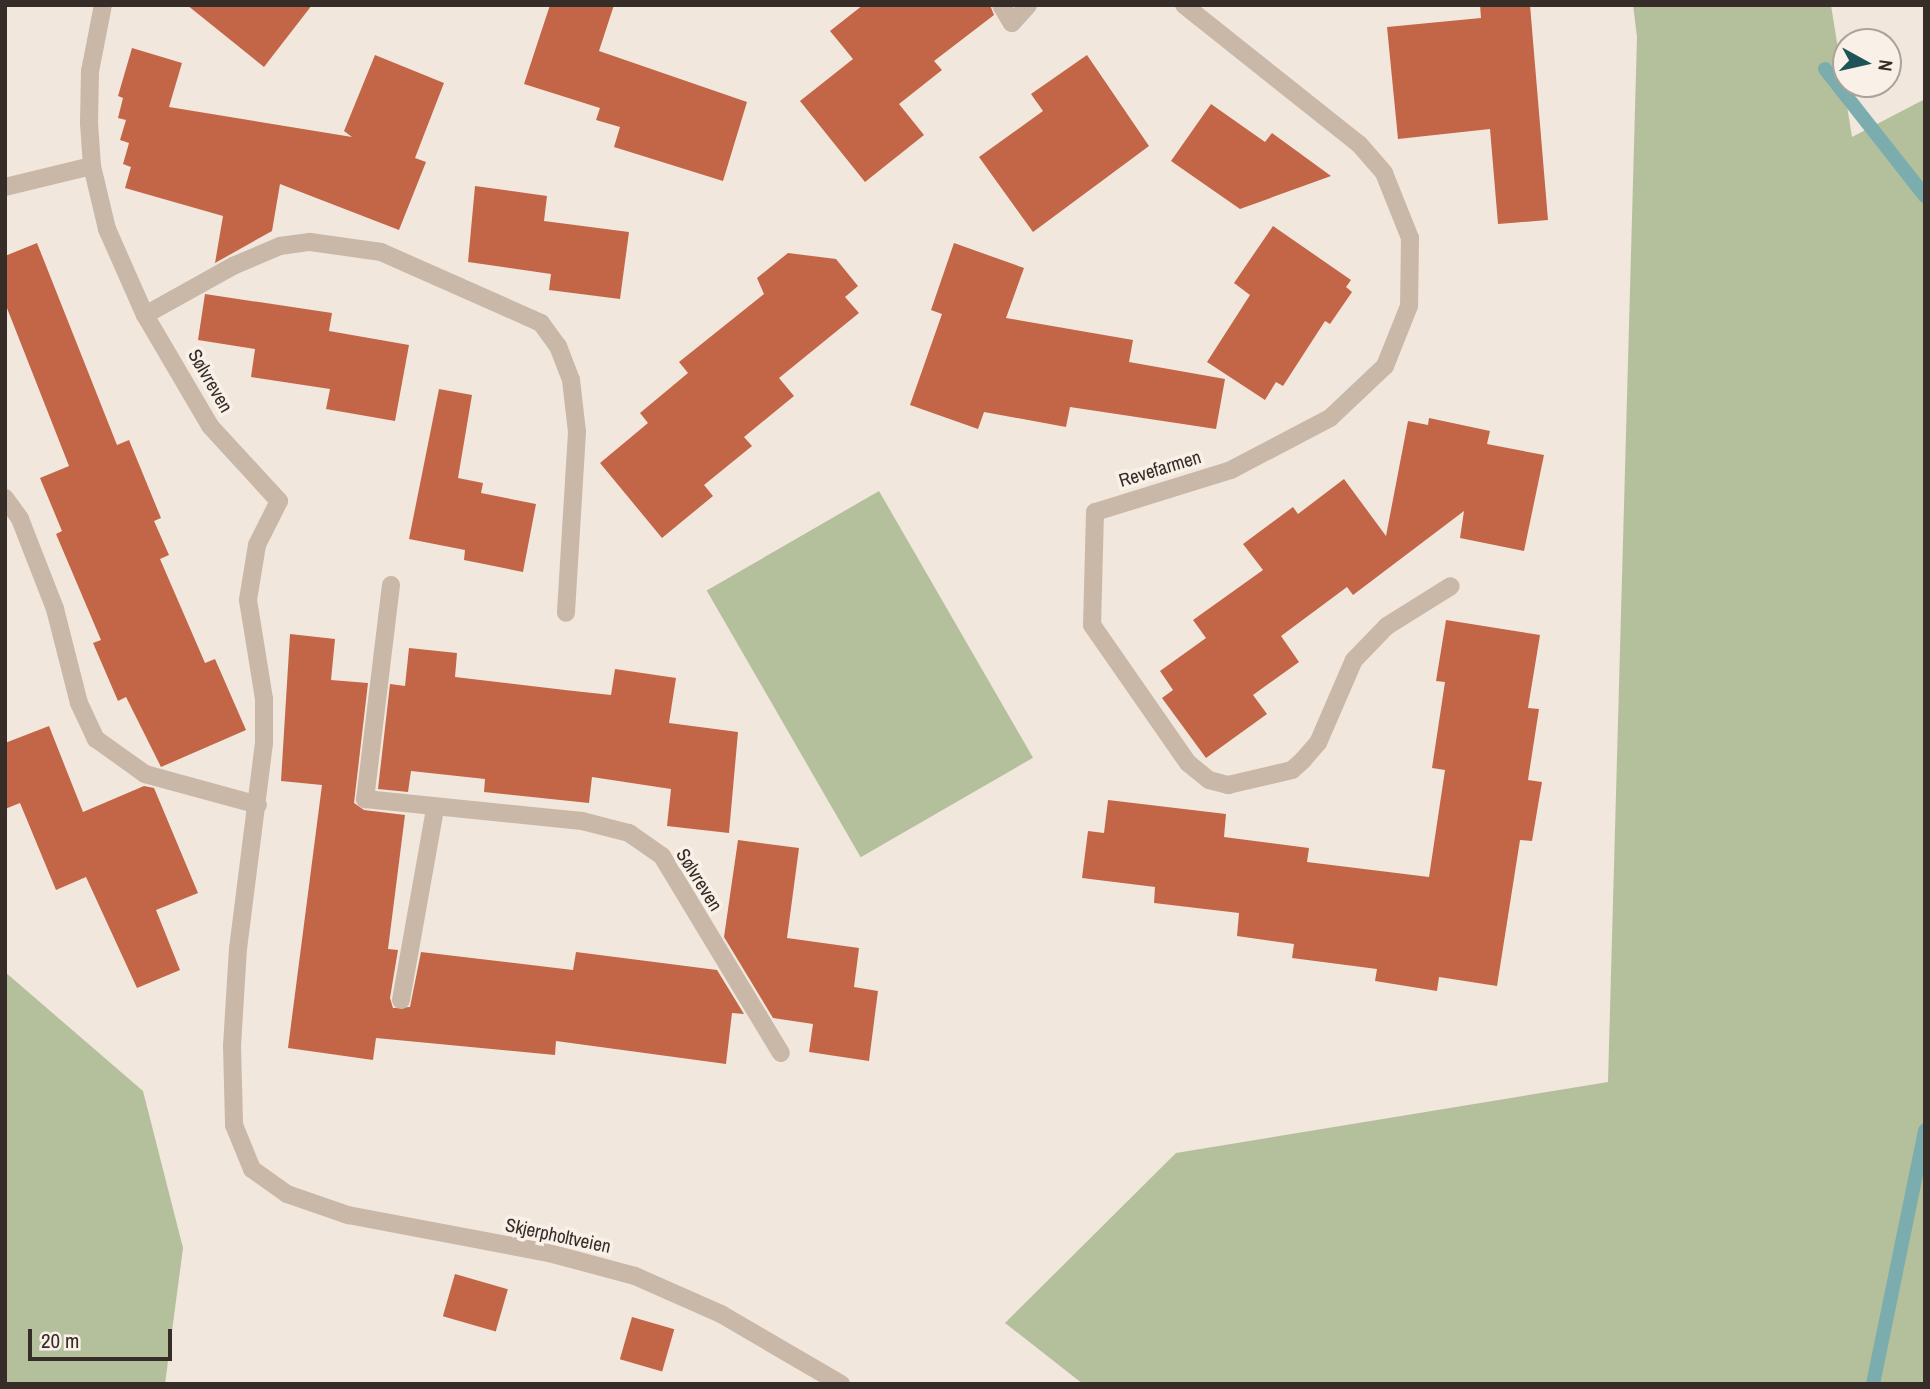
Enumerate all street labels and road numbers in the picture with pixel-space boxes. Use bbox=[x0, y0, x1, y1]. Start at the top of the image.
street label: Sølvreven bbox=[183, 345, 237, 417]
street label: Revefarmen bbox=[1116, 446, 1204, 492]
street label: Sølvreven bbox=[671, 845, 727, 915]
street label: Skjerpholtveien bbox=[503, 1214, 613, 1258]

